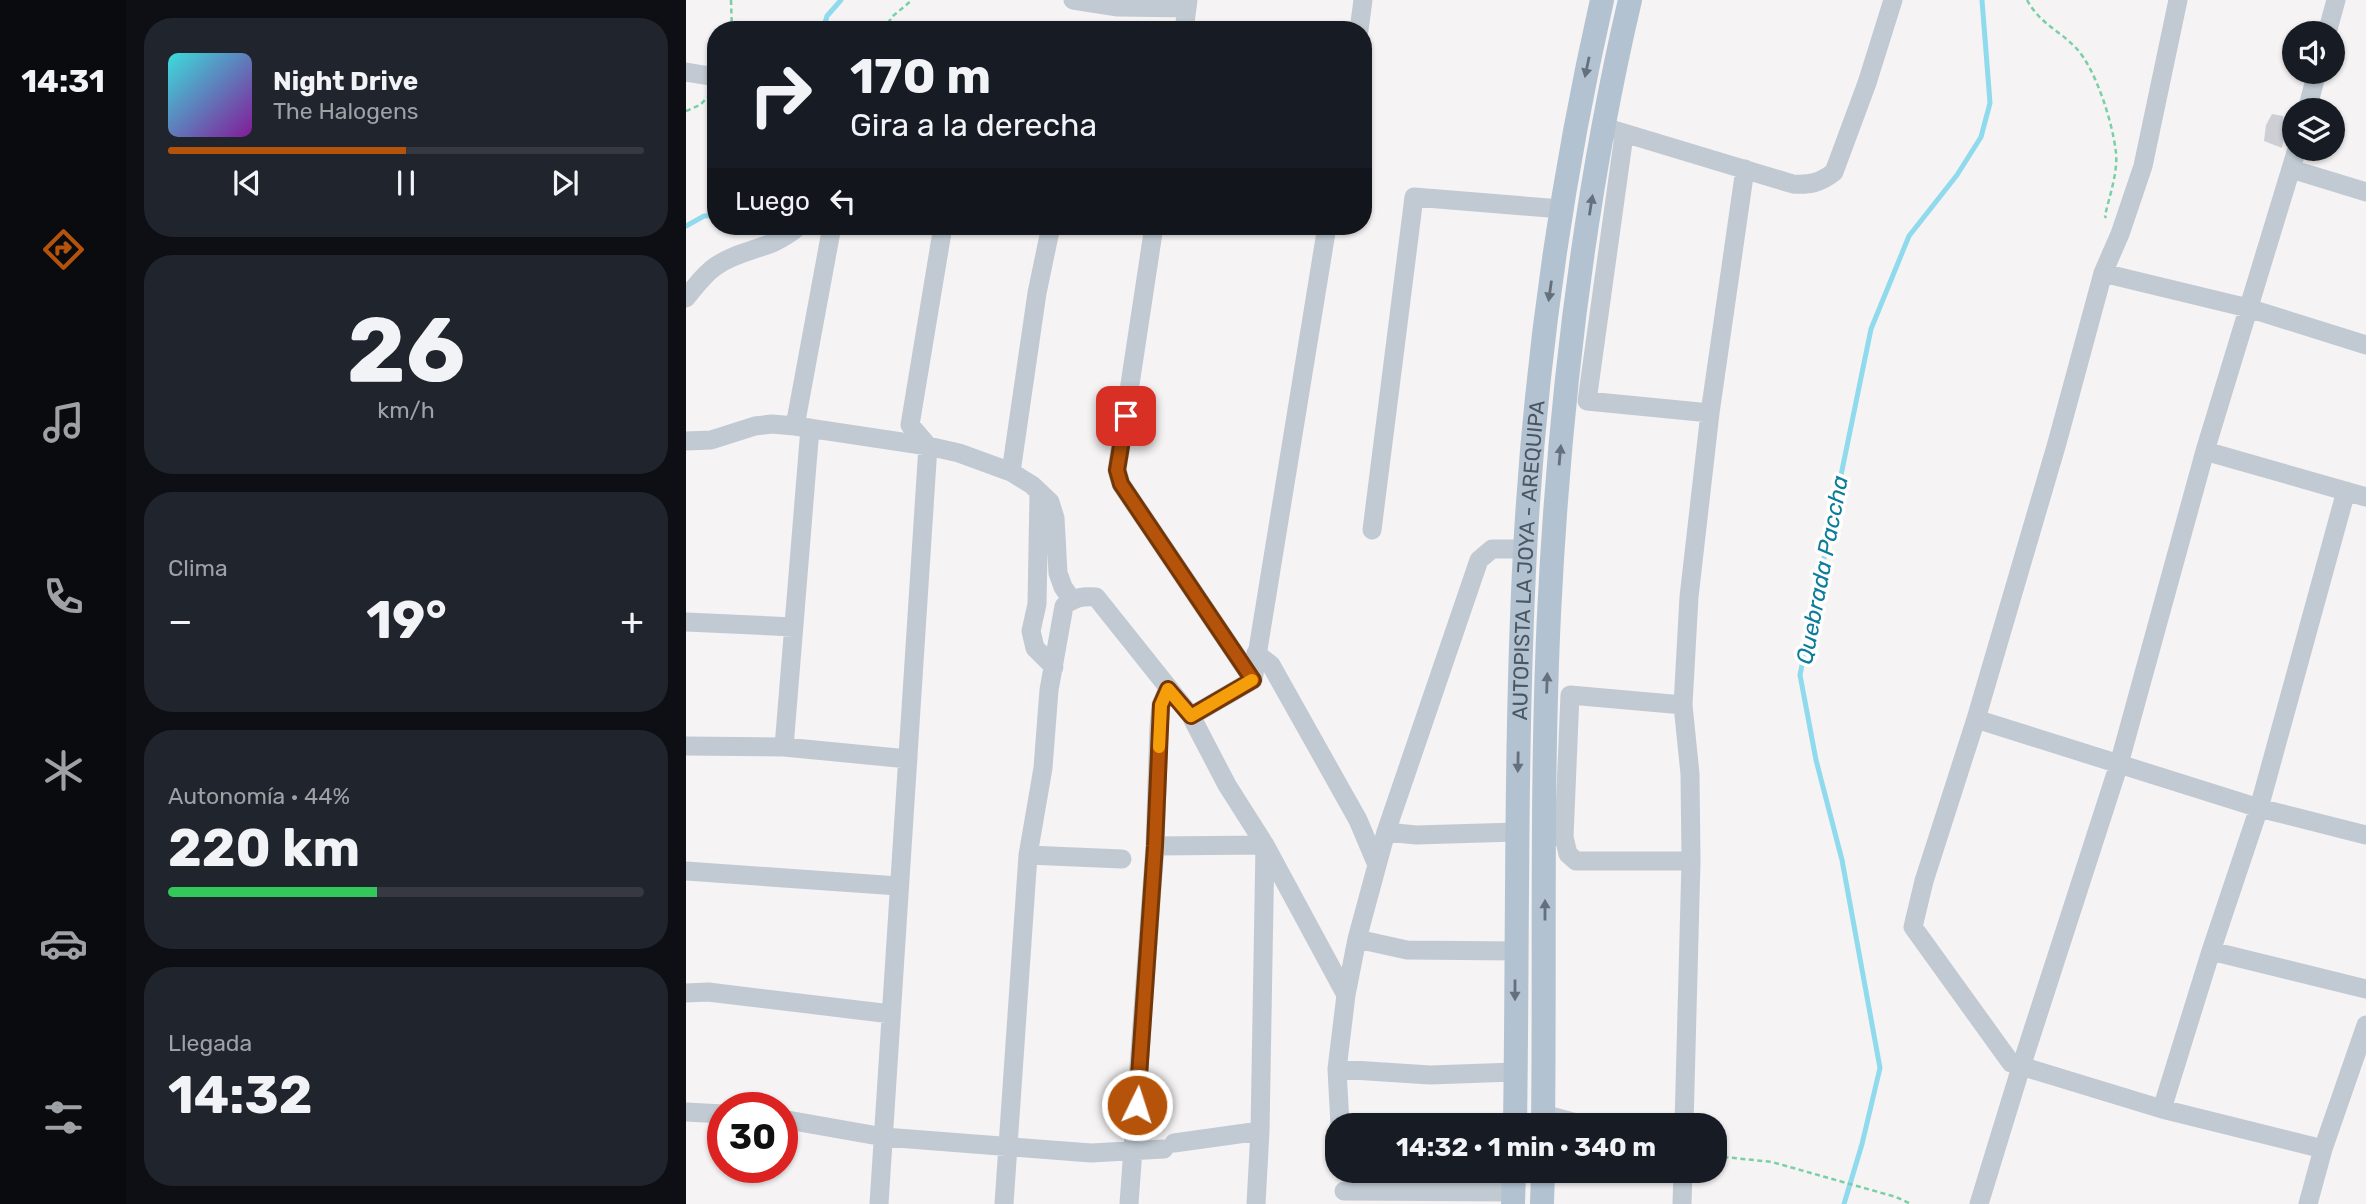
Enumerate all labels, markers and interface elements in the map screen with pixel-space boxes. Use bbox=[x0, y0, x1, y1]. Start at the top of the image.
map controls bbox=[2282, 21, 2345, 161]
button: sound bbox=[2282, 21, 2345, 84]
text: 170 m bbox=[850, 47, 991, 105]
icon: right bbox=[735, 49, 826, 140]
one-way arrow bbox=[1581, 56, 1592, 78]
text: 14:31 bbox=[21, 62, 105, 100]
text: Night Drive bbox=[273, 66, 418, 97]
text: The Halogens bbox=[273, 97, 419, 125]
button: layers bbox=[2282, 98, 2345, 161]
text: Gira a la derecha bbox=[850, 106, 1097, 144]
icon: previous bbox=[228, 164, 266, 202]
icon: pause bbox=[387, 164, 425, 202]
icon: next bbox=[546, 164, 584, 202]
icon: left bbox=[824, 182, 862, 220]
text: Luego bbox=[735, 186, 810, 217]
one-way arrow bbox=[1586, 194, 1597, 216]
icon: directions bbox=[39, 225, 88, 274]
one-way arrow bbox=[1545, 280, 1556, 302]
text: 26 bbox=[347, 296, 465, 404]
pin bbox=[1096, 386, 1156, 446]
text: km/h bbox=[377, 396, 435, 424]
icon: arrive bbox=[1107, 397, 1145, 435]
icon: music bbox=[39, 398, 88, 447]
street label: AUTOPISTA LA JOYA - AREQUIPA bbox=[1507, 399, 1549, 721]
one-way arrow bbox=[1555, 444, 1566, 466]
water label: Quebrada Paccha bbox=[1790, 473, 1854, 667]
text: Clima bbox=[168, 554, 228, 582]
icon: phone bbox=[39, 572, 88, 621]
text: 19° bbox=[366, 589, 447, 651]
text: − bbox=[168, 598, 193, 644]
text: + bbox=[620, 598, 644, 644]
one-way arrow bbox=[1541, 671, 1553, 693]
icon: climate bbox=[39, 746, 88, 795]
one-way arrow bbox=[1513, 751, 1524, 773]
text: Autonomía · 44% bbox=[168, 782, 350, 810]
text: 220 km bbox=[168, 817, 360, 879]
one-way arrow bbox=[1539, 899, 1551, 921]
icon: car bbox=[39, 919, 88, 968]
one-way arrow bbox=[1509, 979, 1521, 1001]
text: Llegada bbox=[168, 1029, 252, 1057]
text: 14:32 bbox=[168, 1064, 313, 1126]
position arrow bbox=[1100, 1068, 1174, 1142]
speed limit sign: 30 bbox=[707, 1092, 798, 1183]
icon: filters bbox=[39, 1093, 88, 1142]
text: 14:32 · 1 min · 340 m bbox=[1396, 1132, 1656, 1163]

